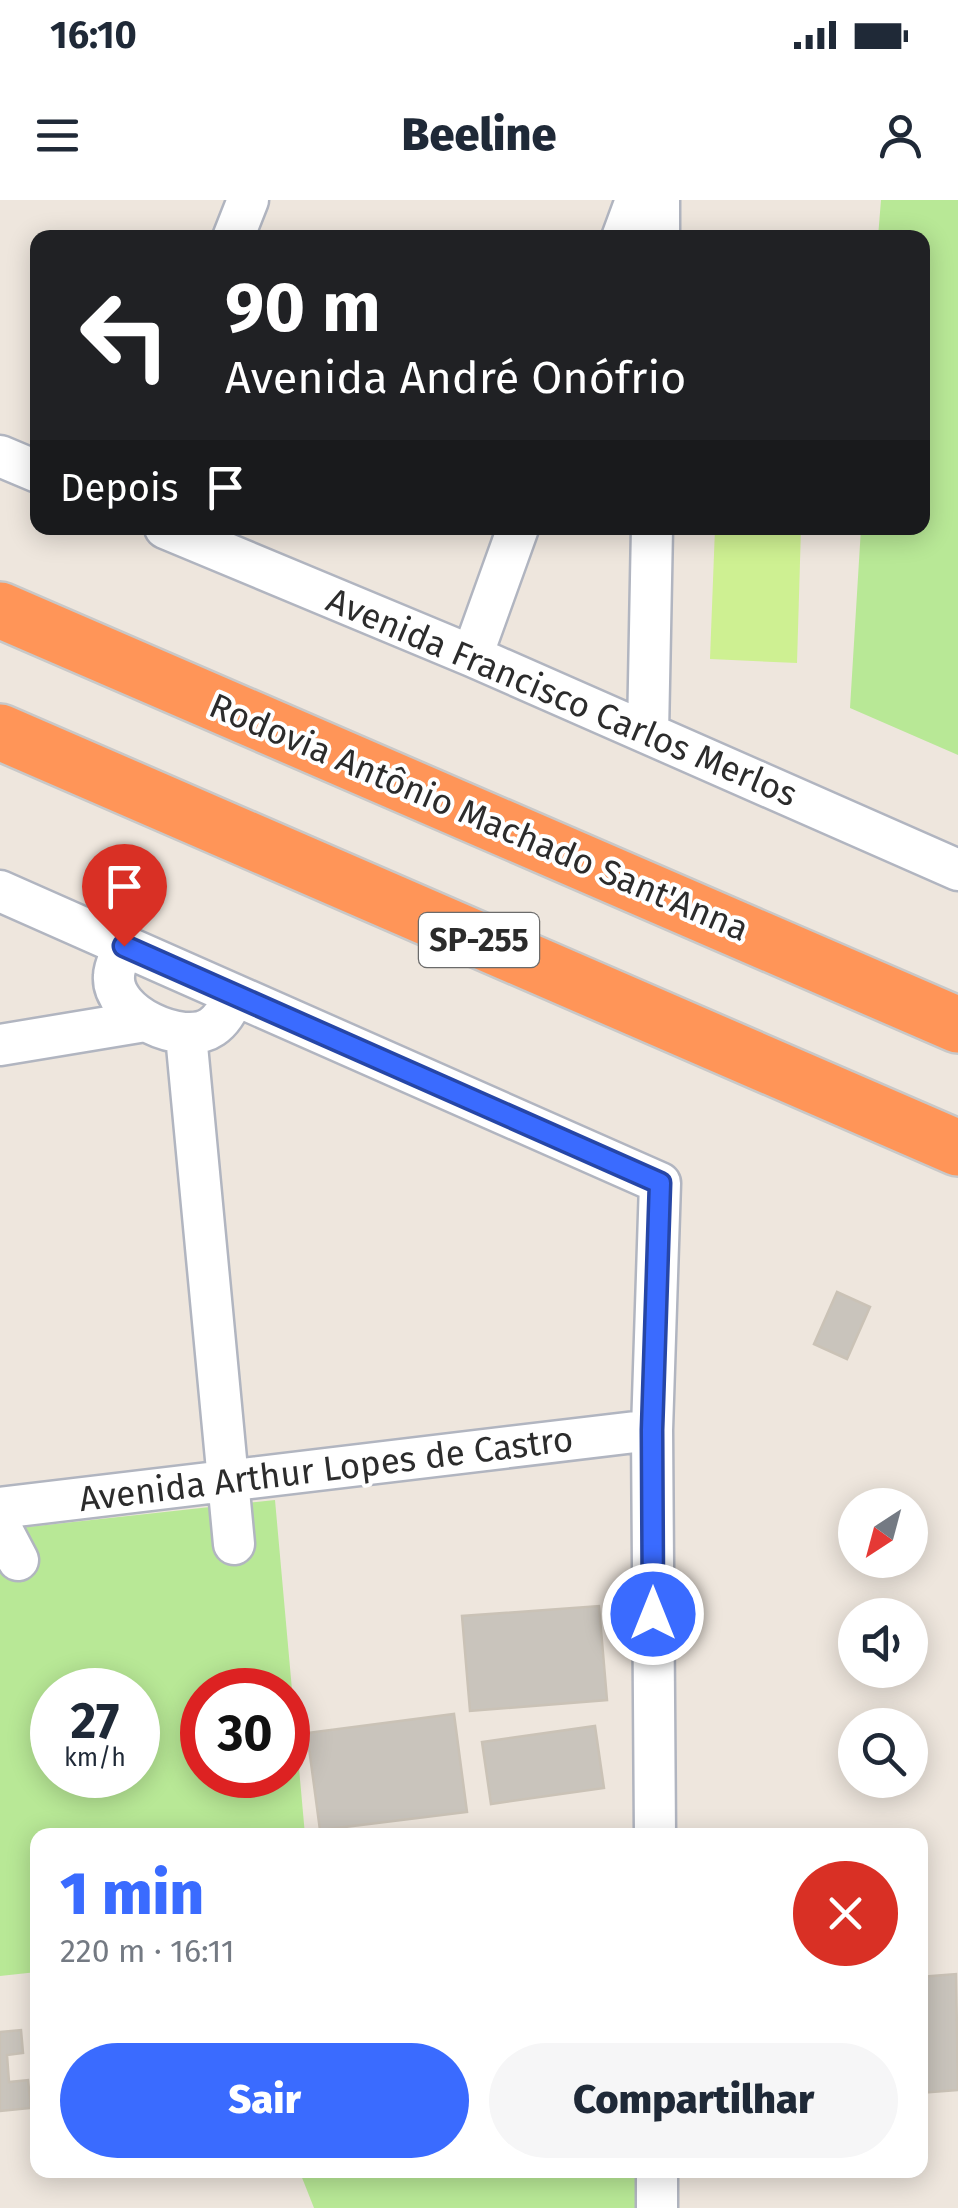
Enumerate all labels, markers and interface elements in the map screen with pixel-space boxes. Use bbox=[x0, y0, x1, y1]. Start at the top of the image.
text: 16:10 bbox=[50, 12, 137, 58]
icon: menu bbox=[30, 108, 85, 163]
text: Beeline bbox=[402, 108, 556, 162]
icon: person bbox=[873, 108, 928, 163]
text: 90 m bbox=[225, 266, 381, 350]
icon: left bbox=[60, 270, 190, 400]
text: Avenida André Onófrio bbox=[225, 351, 686, 405]
icon: arrive bbox=[198, 460, 253, 515]
text: Depois bbox=[60, 465, 178, 511]
street label: Avenida Francisco Carlos Merlos bbox=[320, 579, 804, 815]
street label: Rodovia Antônio Machado Sant'Anna bbox=[203, 684, 755, 950]
pin bbox=[82, 844, 167, 947]
icon: arrive bbox=[97, 859, 152, 914]
road number: SP-255 bbox=[419, 913, 539, 967]
street label: Avenida Arthur Lopes de Castro bbox=[77, 1418, 575, 1520]
north arrow bbox=[838, 1488, 928, 1578]
map controls bbox=[838, 1488, 928, 1798]
position arrow bbox=[601, 1562, 705, 1666]
button: sound bbox=[838, 1598, 928, 1688]
speed limit sign: 30 bbox=[180, 1668, 310, 1798]
text: 27 bbox=[71, 1691, 119, 1751]
button: search bbox=[838, 1708, 928, 1798]
text: km/h bbox=[64, 1743, 126, 1773]
text: 1 min bbox=[60, 1858, 204, 1930]
button: close bbox=[793, 1861, 898, 1966]
text: 220 m · 16:11 bbox=[60, 1932, 235, 1970]
button: Sair bbox=[60, 2043, 469, 2158]
button: Compartilhar bbox=[489, 2043, 898, 2158]

